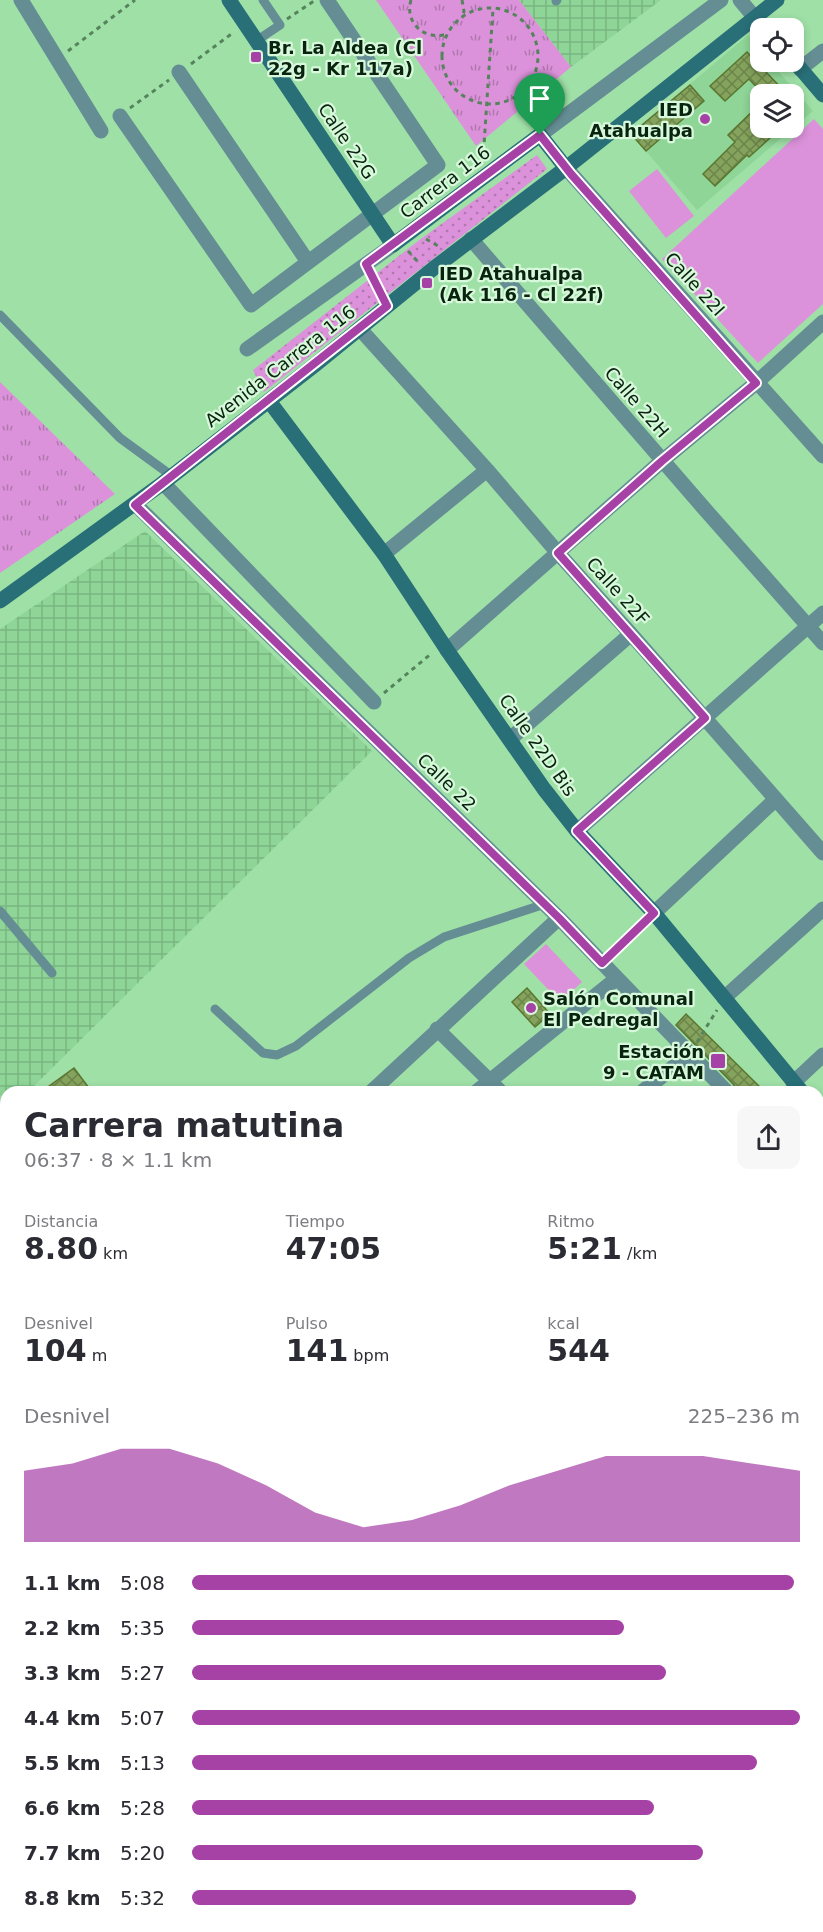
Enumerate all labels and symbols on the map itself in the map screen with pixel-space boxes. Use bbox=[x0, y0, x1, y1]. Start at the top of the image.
place label: Br. La Aldea (Cl 22g - Kr 117a) bbox=[268, 37, 422, 79]
marker: Br. La Aldea (Cl 22g - Kr 117a) bbox=[249, 50, 263, 64]
pin bbox=[514, 73, 565, 135]
street label: Calle 22G bbox=[314, 99, 380, 183]
place label: IED Atahualpa bbox=[589, 99, 693, 141]
marker: IED Atahualpa bbox=[698, 112, 712, 126]
street label: Carrera 116 bbox=[396, 141, 494, 223]
street label: Calle 22I bbox=[661, 248, 729, 320]
place label: IED Atahualpa (Ak 116 - Cl 22f) bbox=[439, 263, 604, 305]
marker: IED Atahualpa (Ak 116 - Cl 22f) bbox=[420, 276, 434, 290]
street label: Avenida Carrera 116 bbox=[201, 301, 359, 431]
street label: Calle 22H bbox=[601, 362, 673, 442]
street label: Calle 22F bbox=[582, 553, 654, 629]
street label: Calle 22D Bis bbox=[495, 690, 581, 800]
street label: Calle 22 bbox=[413, 749, 481, 815]
place label: Salón Comunal El Pedregal bbox=[543, 988, 694, 1030]
marker: Salón Comunal El Pedregal bbox=[524, 1001, 538, 1015]
place label: Estación 9 - CATAM bbox=[603, 1041, 704, 1083]
marker: Estación 9 - CATAM bbox=[709, 1052, 727, 1070]

